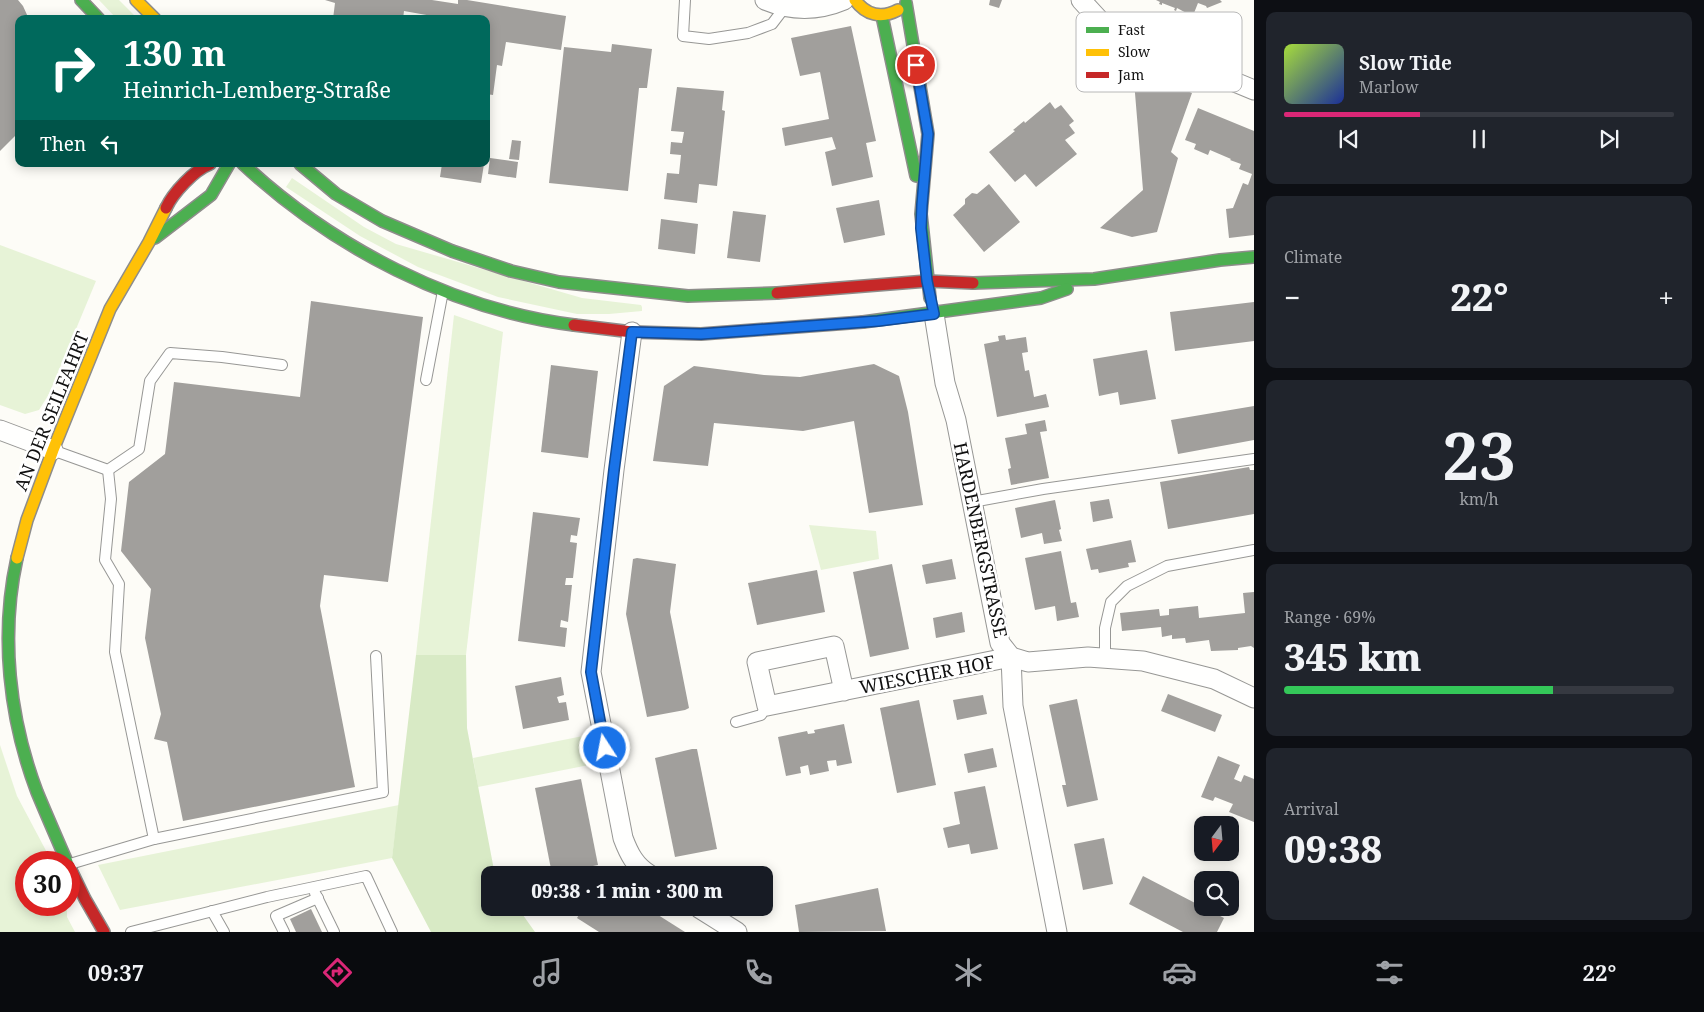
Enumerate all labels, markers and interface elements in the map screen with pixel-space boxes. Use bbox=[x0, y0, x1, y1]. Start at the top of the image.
legend bbox=[1076, 12, 1242, 92]
text: Fast bbox=[1118, 20, 1145, 39]
text: 130 m bbox=[123, 29, 226, 76]
icon: right bbox=[40, 35, 105, 100]
text: Slow bbox=[1118, 42, 1151, 61]
pin bbox=[895, 44, 937, 86]
text: Slow Tide bbox=[1359, 50, 1452, 76]
icon: arrive bbox=[902, 51, 930, 79]
text: Jam bbox=[1117, 65, 1144, 84]
text: Heinrich-Lemberg-Straße bbox=[123, 74, 391, 104]
text: Marlow bbox=[1359, 76, 1419, 98]
icon: previous bbox=[1335, 125, 1363, 153]
icon: pause bbox=[1465, 125, 1493, 153]
icon: next bbox=[1595, 125, 1623, 153]
icon: left bbox=[96, 130, 124, 158]
text: Then bbox=[40, 131, 86, 157]
text: Climate bbox=[1284, 246, 1342, 268]
text: 22° bbox=[1450, 270, 1508, 322]
text: − bbox=[1284, 278, 1300, 316]
text: + bbox=[1658, 278, 1674, 316]
street label: AN DER SEILFAHRT bbox=[8, 328, 94, 494]
text: 23 bbox=[1442, 411, 1516, 499]
street label: HARDENBERGSTRASSE bbox=[948, 440, 1014, 640]
text: km/h bbox=[1459, 488, 1499, 510]
text: Range · 69% bbox=[1284, 606, 1376, 628]
text: 345 km bbox=[1284, 630, 1422, 682]
street label: WIESCHER HOF bbox=[857, 649, 997, 699]
position arrow bbox=[578, 721, 630, 773]
text: Arrival bbox=[1284, 798, 1339, 820]
north arrow bbox=[1194, 816, 1239, 861]
map controls bbox=[1194, 816, 1239, 916]
text: 09:38 bbox=[1284, 822, 1382, 874]
speed limit sign: 30 bbox=[15, 851, 80, 916]
button: search bbox=[1194, 871, 1239, 916]
text: 09:38 · 1 min · 300 m bbox=[531, 878, 723, 904]
icon: directions bbox=[320, 955, 355, 990]
icon: music bbox=[530, 955, 565, 990]
icon: phone bbox=[741, 955, 776, 990]
icon: climate bbox=[951, 955, 986, 990]
icon: car bbox=[1162, 955, 1197, 990]
icon: filters bbox=[1372, 955, 1407, 990]
text: 09:37 bbox=[88, 957, 144, 987]
text: 22° bbox=[1583, 957, 1616, 987]

